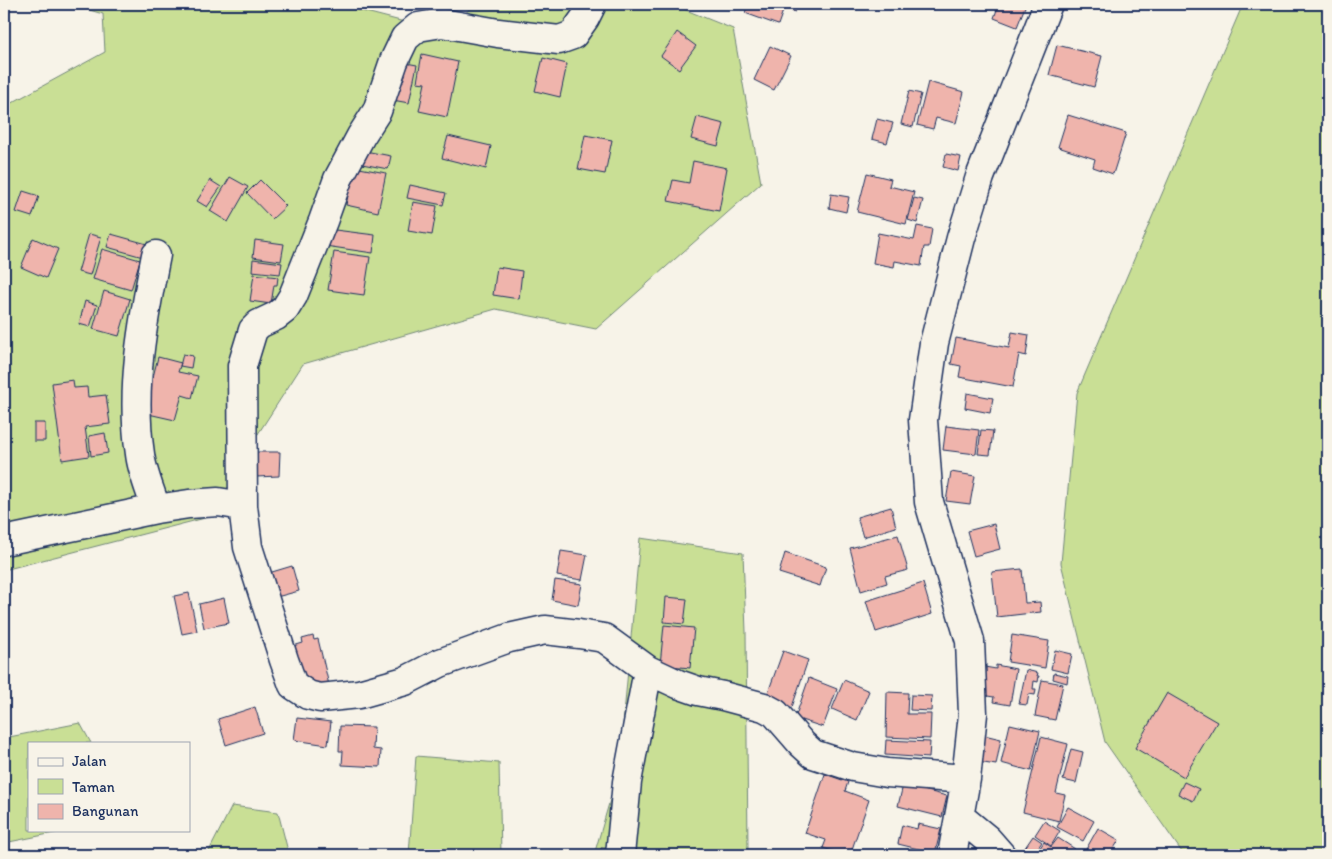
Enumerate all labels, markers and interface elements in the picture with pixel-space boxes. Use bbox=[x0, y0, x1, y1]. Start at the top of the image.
legend bbox=[28, 742, 190, 832]
text: Jalan bbox=[72, 752, 106, 770]
text: Taman bbox=[72, 778, 115, 796]
text: Bangunan bbox=[72, 802, 139, 820]

